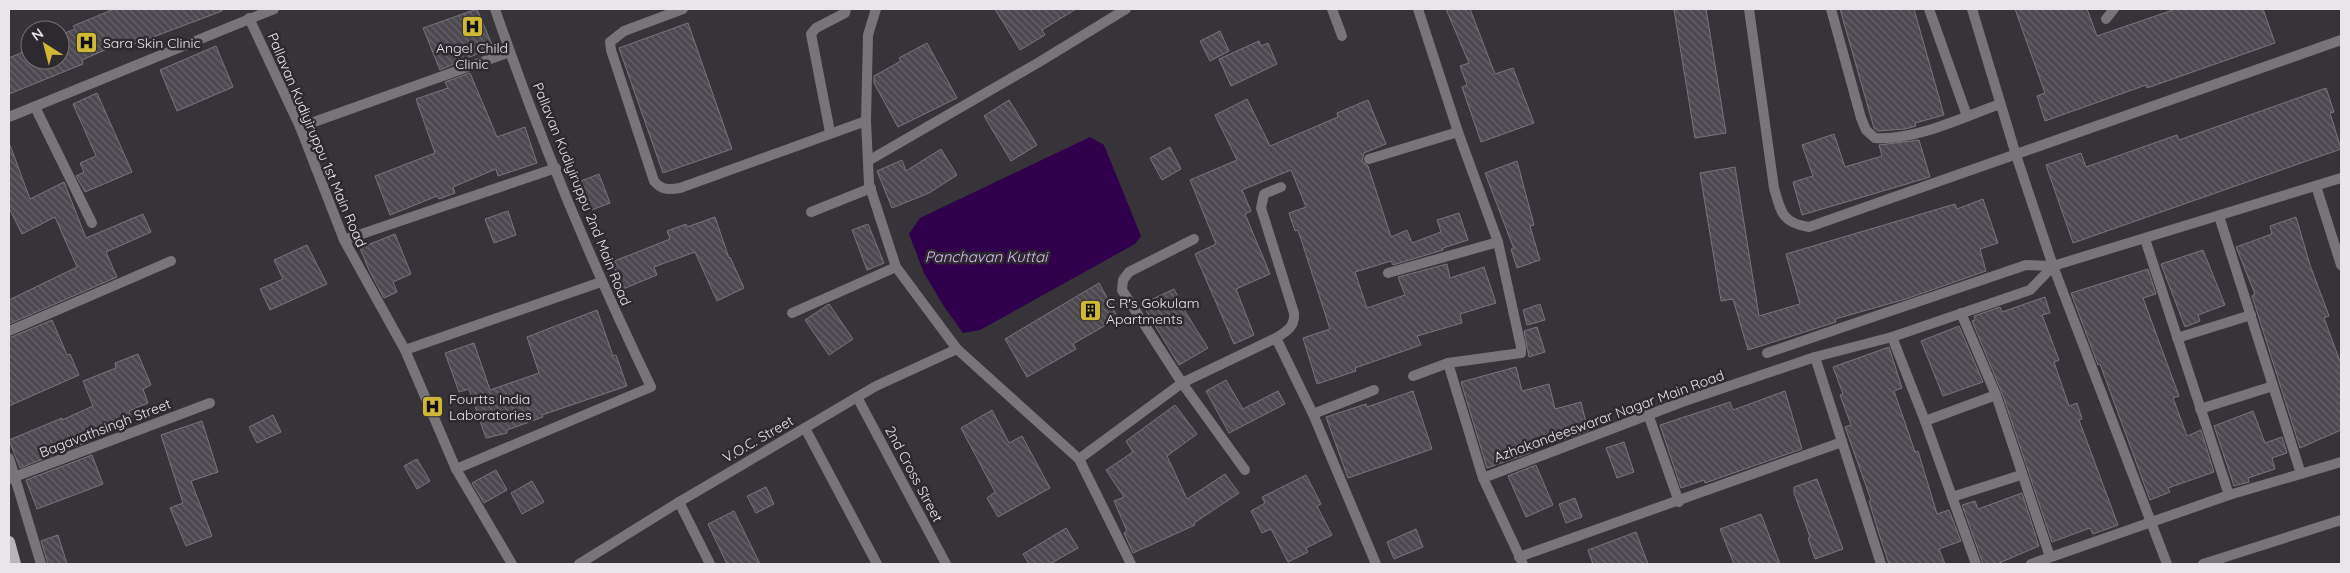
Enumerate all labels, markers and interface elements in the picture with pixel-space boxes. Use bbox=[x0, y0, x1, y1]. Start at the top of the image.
hospital icon: Angel Child Clinic bbox=[460, 14, 484, 38]
north arrow bbox=[20, 20, 70, 70]
text: N bbox=[28, 24, 47, 45]
street label: Pallavan Kudiyiruppu 1st Main Road bbox=[264, 30, 370, 250]
hospital icon: Sara Skin Clinic bbox=[75, 31, 99, 55]
place label: Sara Skin Clinic bbox=[103, 34, 201, 52]
place label: Angel Child Clinic bbox=[436, 39, 508, 73]
street label: Pallavan Kudiyiruppu 2nd Main Road bbox=[529, 80, 635, 308]
water label: Panchavan Kuttai bbox=[925, 247, 1049, 266]
place label: C R's Gokulam Apartments bbox=[1106, 294, 1199, 328]
building icon: C R's Gokulam Apartments bbox=[1078, 299, 1102, 323]
street label: Azhakandeeswarar Nagar Main Road bbox=[1491, 366, 1727, 466]
place label: Fourtts India Laboratories bbox=[449, 390, 532, 424]
street label: Bagavathsingh Street bbox=[37, 395, 174, 461]
hospital icon: Fourtts India Laboratories bbox=[421, 395, 445, 419]
street label: V.O.C. Street bbox=[719, 411, 797, 467]
street label: 2nd Cross Street bbox=[881, 423, 947, 525]

